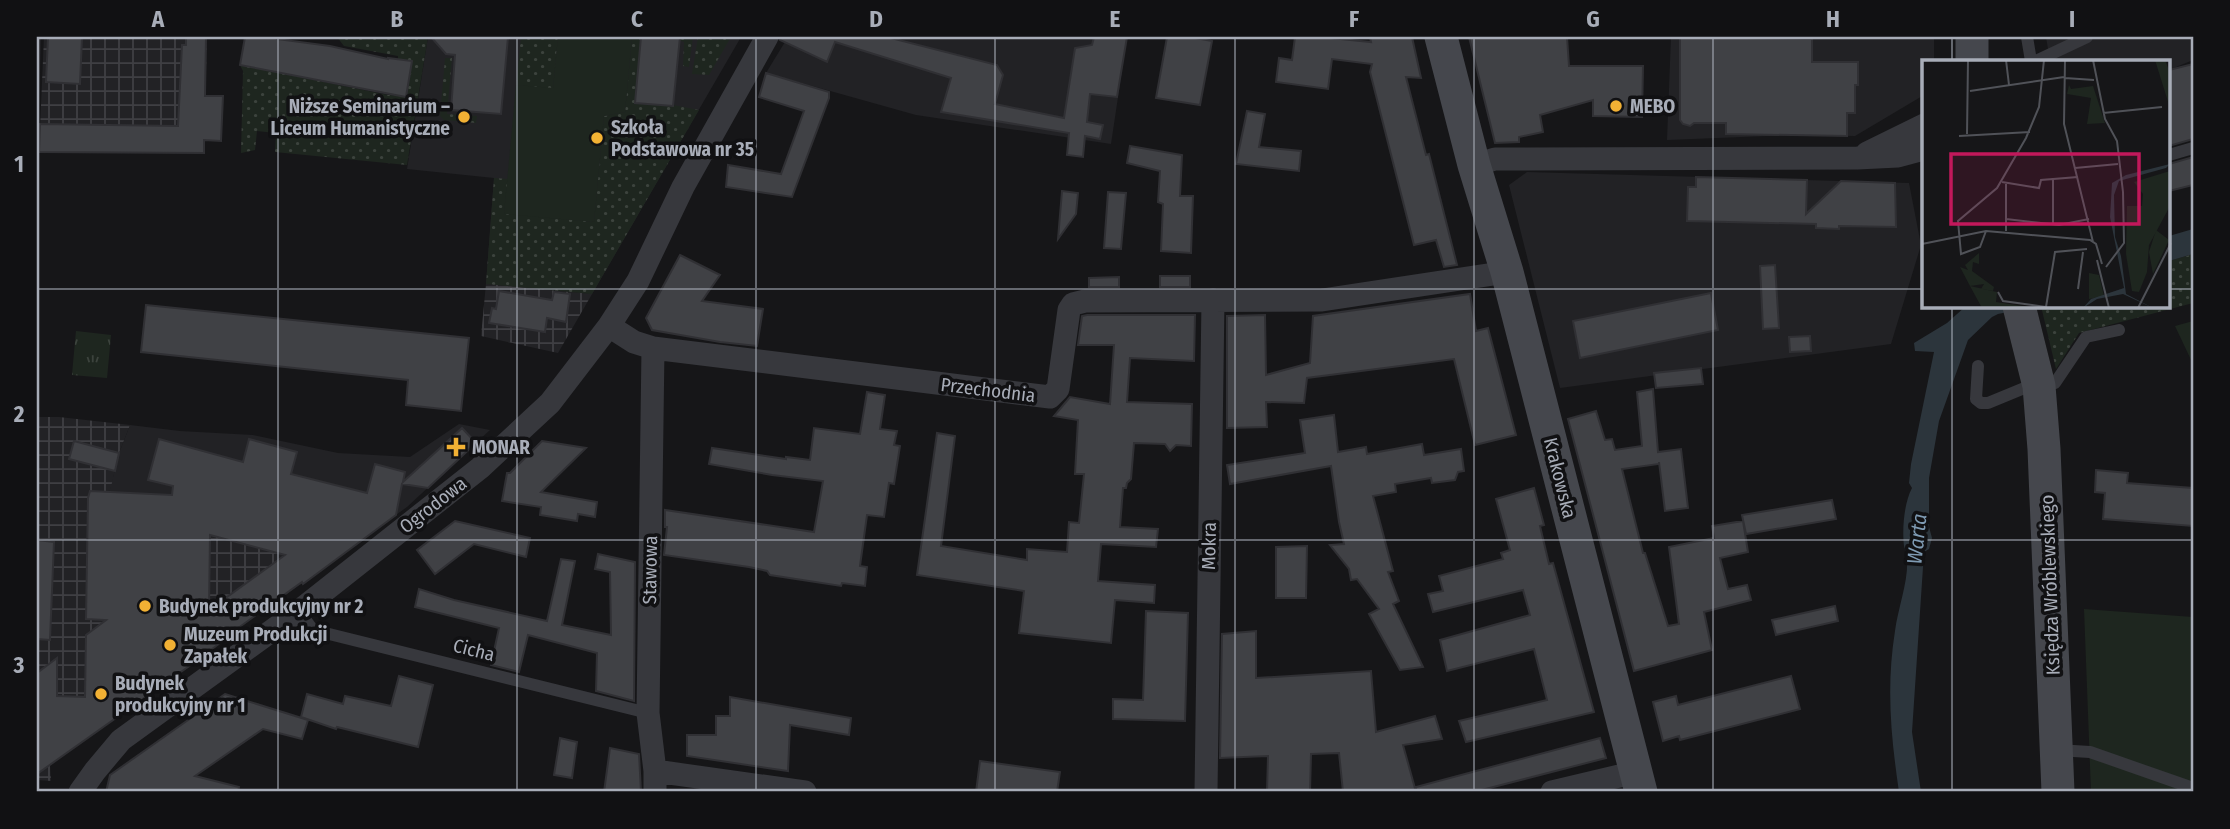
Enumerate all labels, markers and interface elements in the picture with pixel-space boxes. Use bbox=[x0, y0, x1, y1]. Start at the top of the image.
text: A bbox=[151, 5, 165, 33]
text: B bbox=[391, 5, 404, 33]
text: C bbox=[631, 5, 643, 33]
text: D bbox=[869, 5, 883, 33]
text: E bbox=[1110, 5, 1121, 33]
text: F bbox=[1349, 5, 1359, 33]
text: G bbox=[1586, 5, 1600, 33]
text: H bbox=[1826, 5, 1840, 33]
text: I bbox=[2069, 5, 2075, 33]
inset map bbox=[1922, 60, 2170, 308]
place label: Niższe Seminarium – Liceum Humanistyczne bbox=[271, 95, 450, 140]
place label: MEBO bbox=[1630, 95, 1675, 118]
marker: MEBO bbox=[1608, 98, 1624, 114]
marker: Niższe Seminarium – Liceum Humanistyczne bbox=[456, 109, 472, 125]
place label: Szkoła Podstawowa nr 35 bbox=[611, 116, 754, 161]
marker: Szkoła Podstawowa nr 35 bbox=[589, 130, 605, 146]
text: 1 bbox=[14, 150, 24, 178]
street label: Przechodnia bbox=[939, 373, 1037, 407]
text: 2 bbox=[13, 400, 25, 428]
street label: Krakowska bbox=[1539, 435, 1581, 521]
place label: MONAR bbox=[472, 436, 530, 459]
marker: MONAR bbox=[446, 437, 466, 457]
street label: Ogrodowa bbox=[395, 472, 471, 538]
street label: Księdza Wróblewskiego bbox=[2035, 494, 2065, 676]
water label: Warta bbox=[1901, 512, 1933, 566]
street label: Mokra bbox=[1197, 522, 1221, 570]
street label: Stawowa bbox=[638, 535, 662, 605]
place label: Budynek produkcyjny nr 2 bbox=[159, 595, 364, 618]
marker: Budynek produkcyjny nr 2 bbox=[137, 598, 153, 614]
place label: Muzeum Produkcji Zapałek bbox=[184, 623, 328, 668]
street label: Cicha bbox=[451, 634, 497, 666]
marker: Muzeum Produkcji Zapałek bbox=[162, 637, 178, 653]
text: 3 bbox=[13, 651, 25, 679]
place label: Budynek produkcyjny nr 1 bbox=[115, 672, 246, 717]
marker: Budynek produkcyjny nr 1 bbox=[93, 686, 109, 702]

